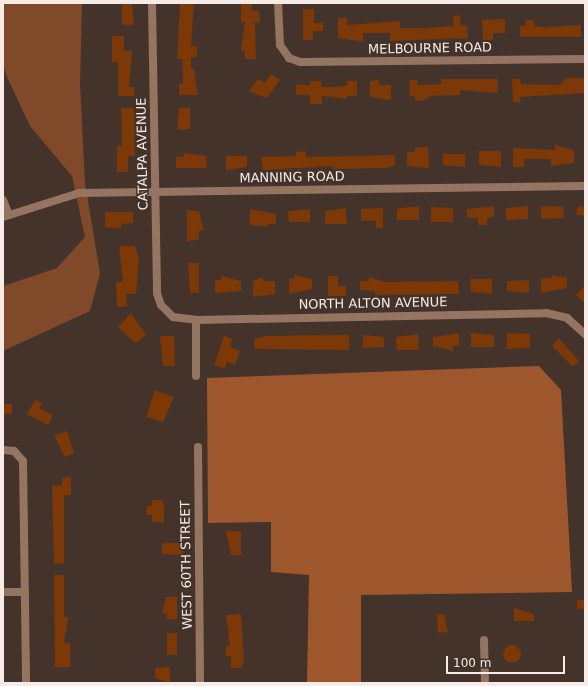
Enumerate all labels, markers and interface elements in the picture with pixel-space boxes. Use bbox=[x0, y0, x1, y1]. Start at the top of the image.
street label: MELBOURNE ROAD bbox=[368, 40, 492, 58]
street label: CATALPA AVENUE bbox=[134, 98, 152, 210]
street label: MANNING ROAD bbox=[239, 169, 345, 187]
street label: NORTH ALTON AVENUE bbox=[298, 295, 448, 313]
street label: WEST 60TH STREET bbox=[178, 500, 196, 630]
scale bar bbox=[448, 648, 567, 674]
text: 100 m bbox=[453, 656, 491, 670]

